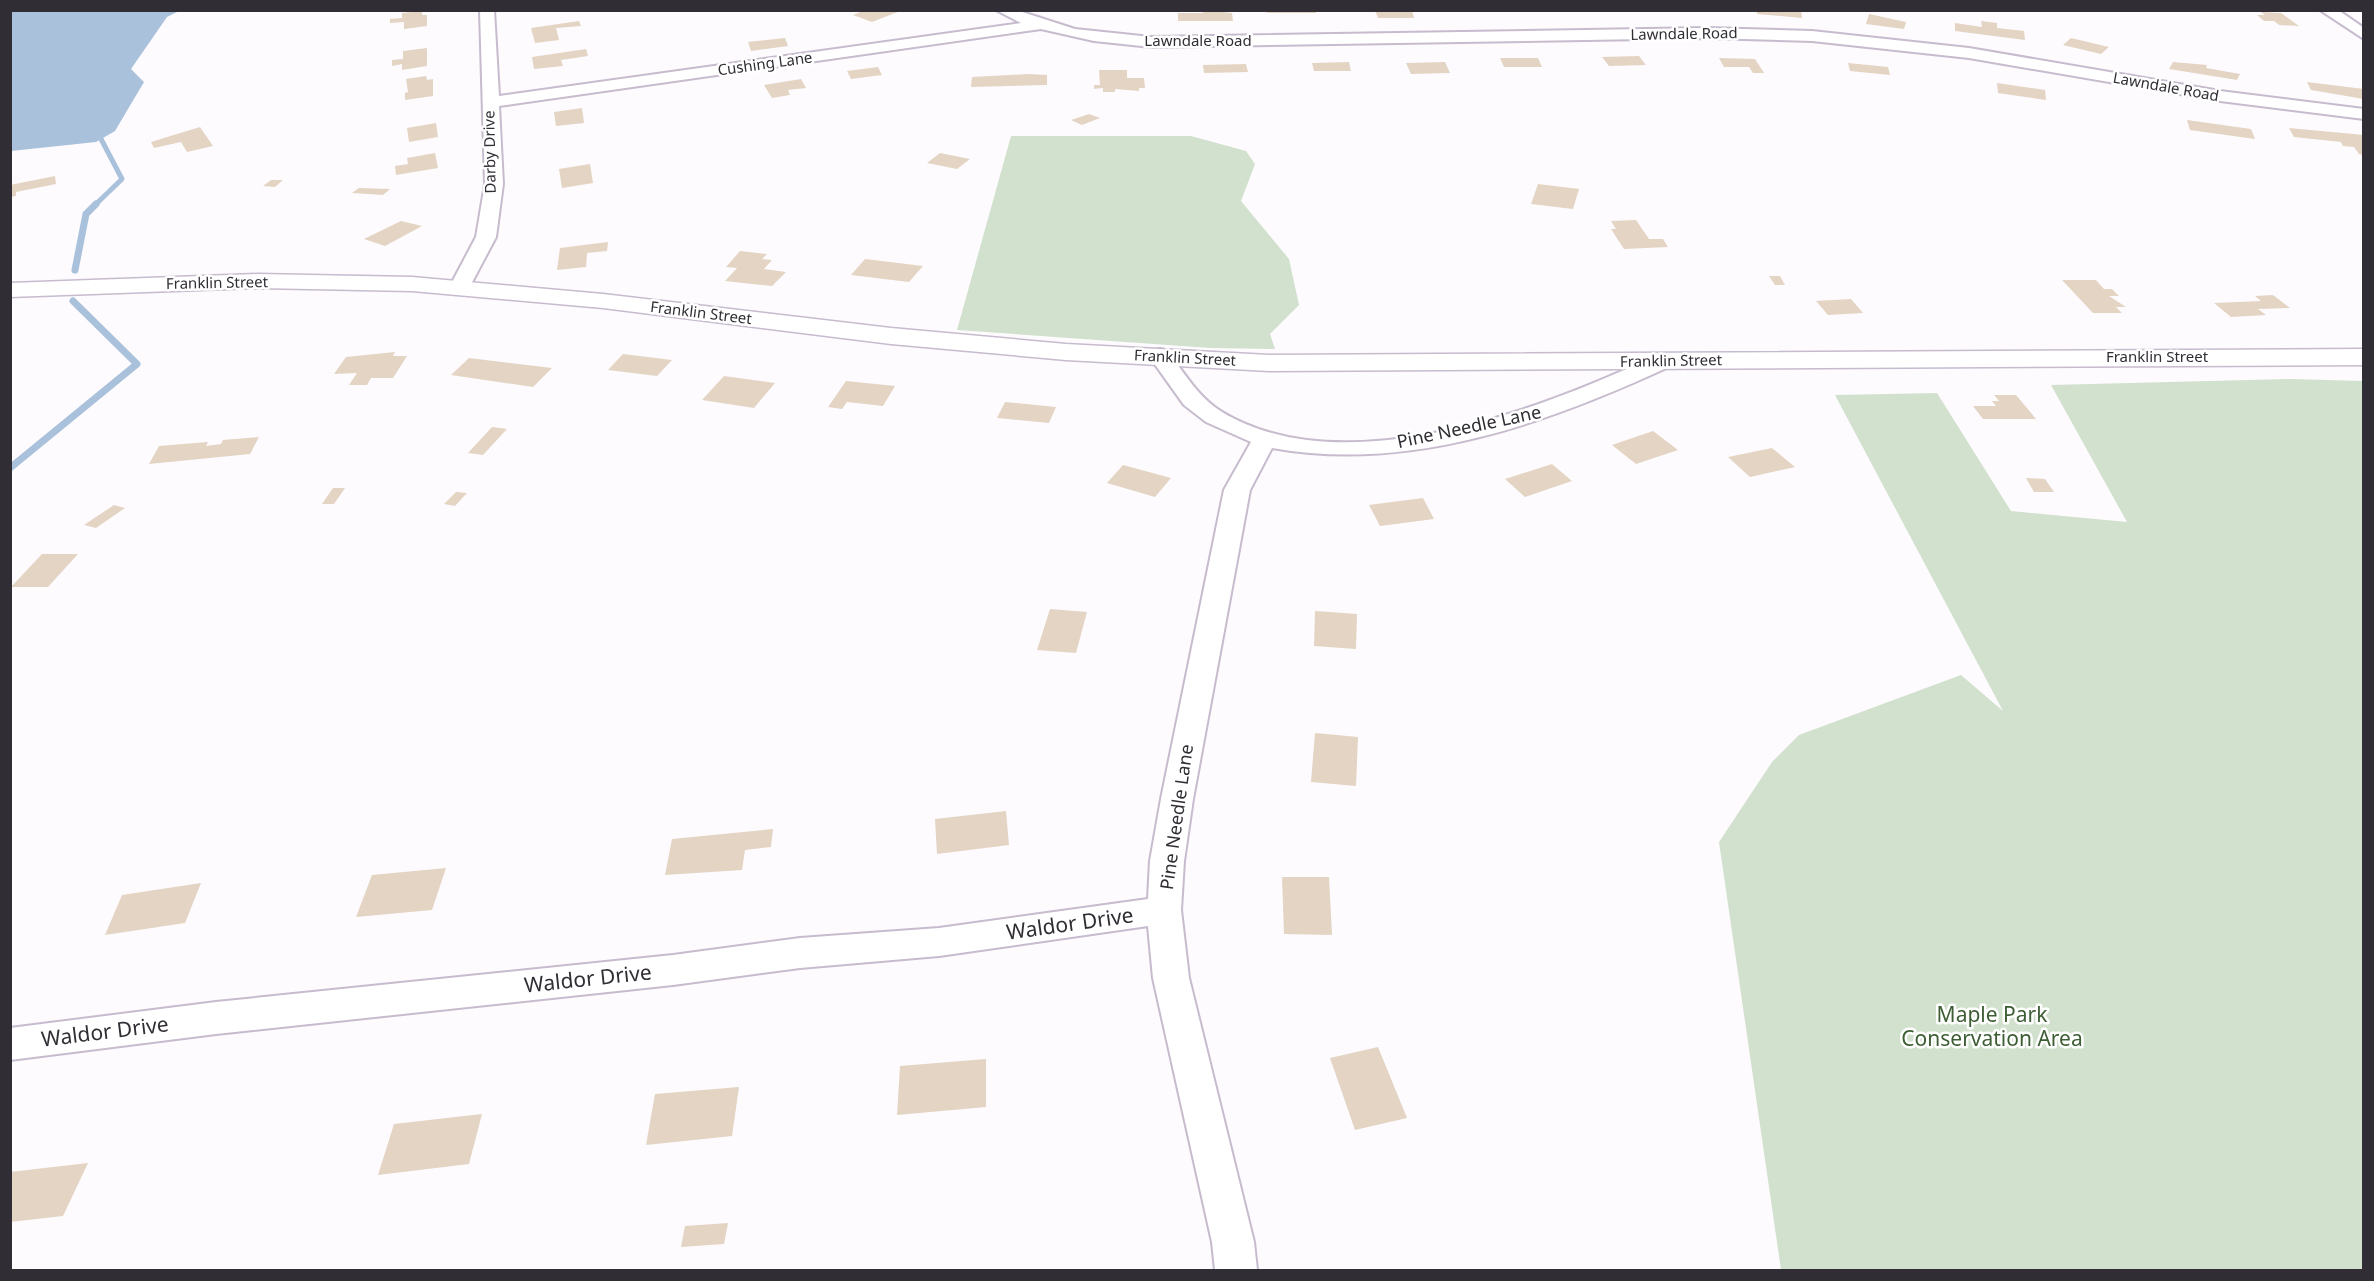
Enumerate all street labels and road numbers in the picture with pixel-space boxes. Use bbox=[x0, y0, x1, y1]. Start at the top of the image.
street label: Lawndale Road bbox=[1630, 22, 1738, 44]
street label: Lawndale Road bbox=[1144, 30, 1252, 50]
street label: Cushing Lane bbox=[716, 46, 814, 80]
street label: Lawndale Road bbox=[2112, 67, 2221, 105]
street label: Darby Drive bbox=[478, 110, 500, 194]
street label: Franklin Street bbox=[166, 271, 269, 293]
street label: Franklin Street bbox=[649, 296, 754, 328]
street label: Franklin Street bbox=[1134, 344, 1237, 370]
street label: Franklin Street bbox=[2106, 346, 2209, 366]
street label: Franklin Street bbox=[1620, 349, 1723, 371]
street label: Pine Needle Lane bbox=[1394, 399, 1543, 453]
street label: Pine Needle Lane bbox=[1154, 742, 1198, 891]
street label: Waldor Drive bbox=[1005, 900, 1135, 946]
street label: Waldor Drive bbox=[523, 957, 653, 999]
street label: Waldor Drive bbox=[40, 1009, 170, 1053]

